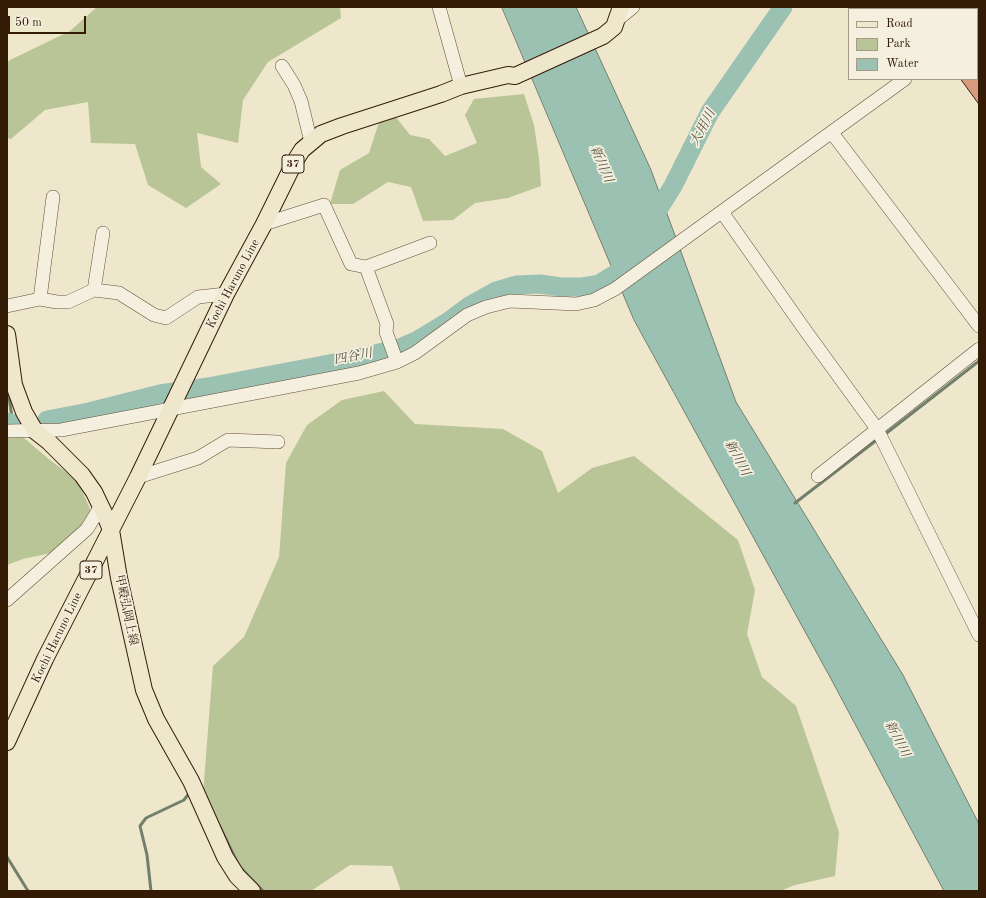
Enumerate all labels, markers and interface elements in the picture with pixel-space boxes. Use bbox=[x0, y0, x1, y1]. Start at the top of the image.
scale bar bbox=[10, 8, 88, 34]
legend bbox=[848, 8, 978, 80]
text: 50 m bbox=[15, 17, 42, 29]
text: Road bbox=[886, 18, 913, 30]
text: Park bbox=[886, 38, 911, 50]
text: Water bbox=[886, 58, 918, 70]
water label: 大用川 bbox=[687, 107, 719, 149]
water label: 新川川 bbox=[586, 143, 616, 185]
road number: 37 bbox=[282, 155, 304, 173]
street label: Kochi Haruno Line bbox=[203, 237, 263, 331]
water label: 四谷川 bbox=[332, 346, 374, 368]
water label: 新川川 bbox=[721, 437, 753, 479]
road number: 37 bbox=[80, 561, 102, 579]
street label: 甲殿弘岡上線 bbox=[111, 573, 141, 647]
street label: Kochi Haruno Line bbox=[29, 590, 85, 686]
water label: 新川川 bbox=[881, 718, 913, 760]

